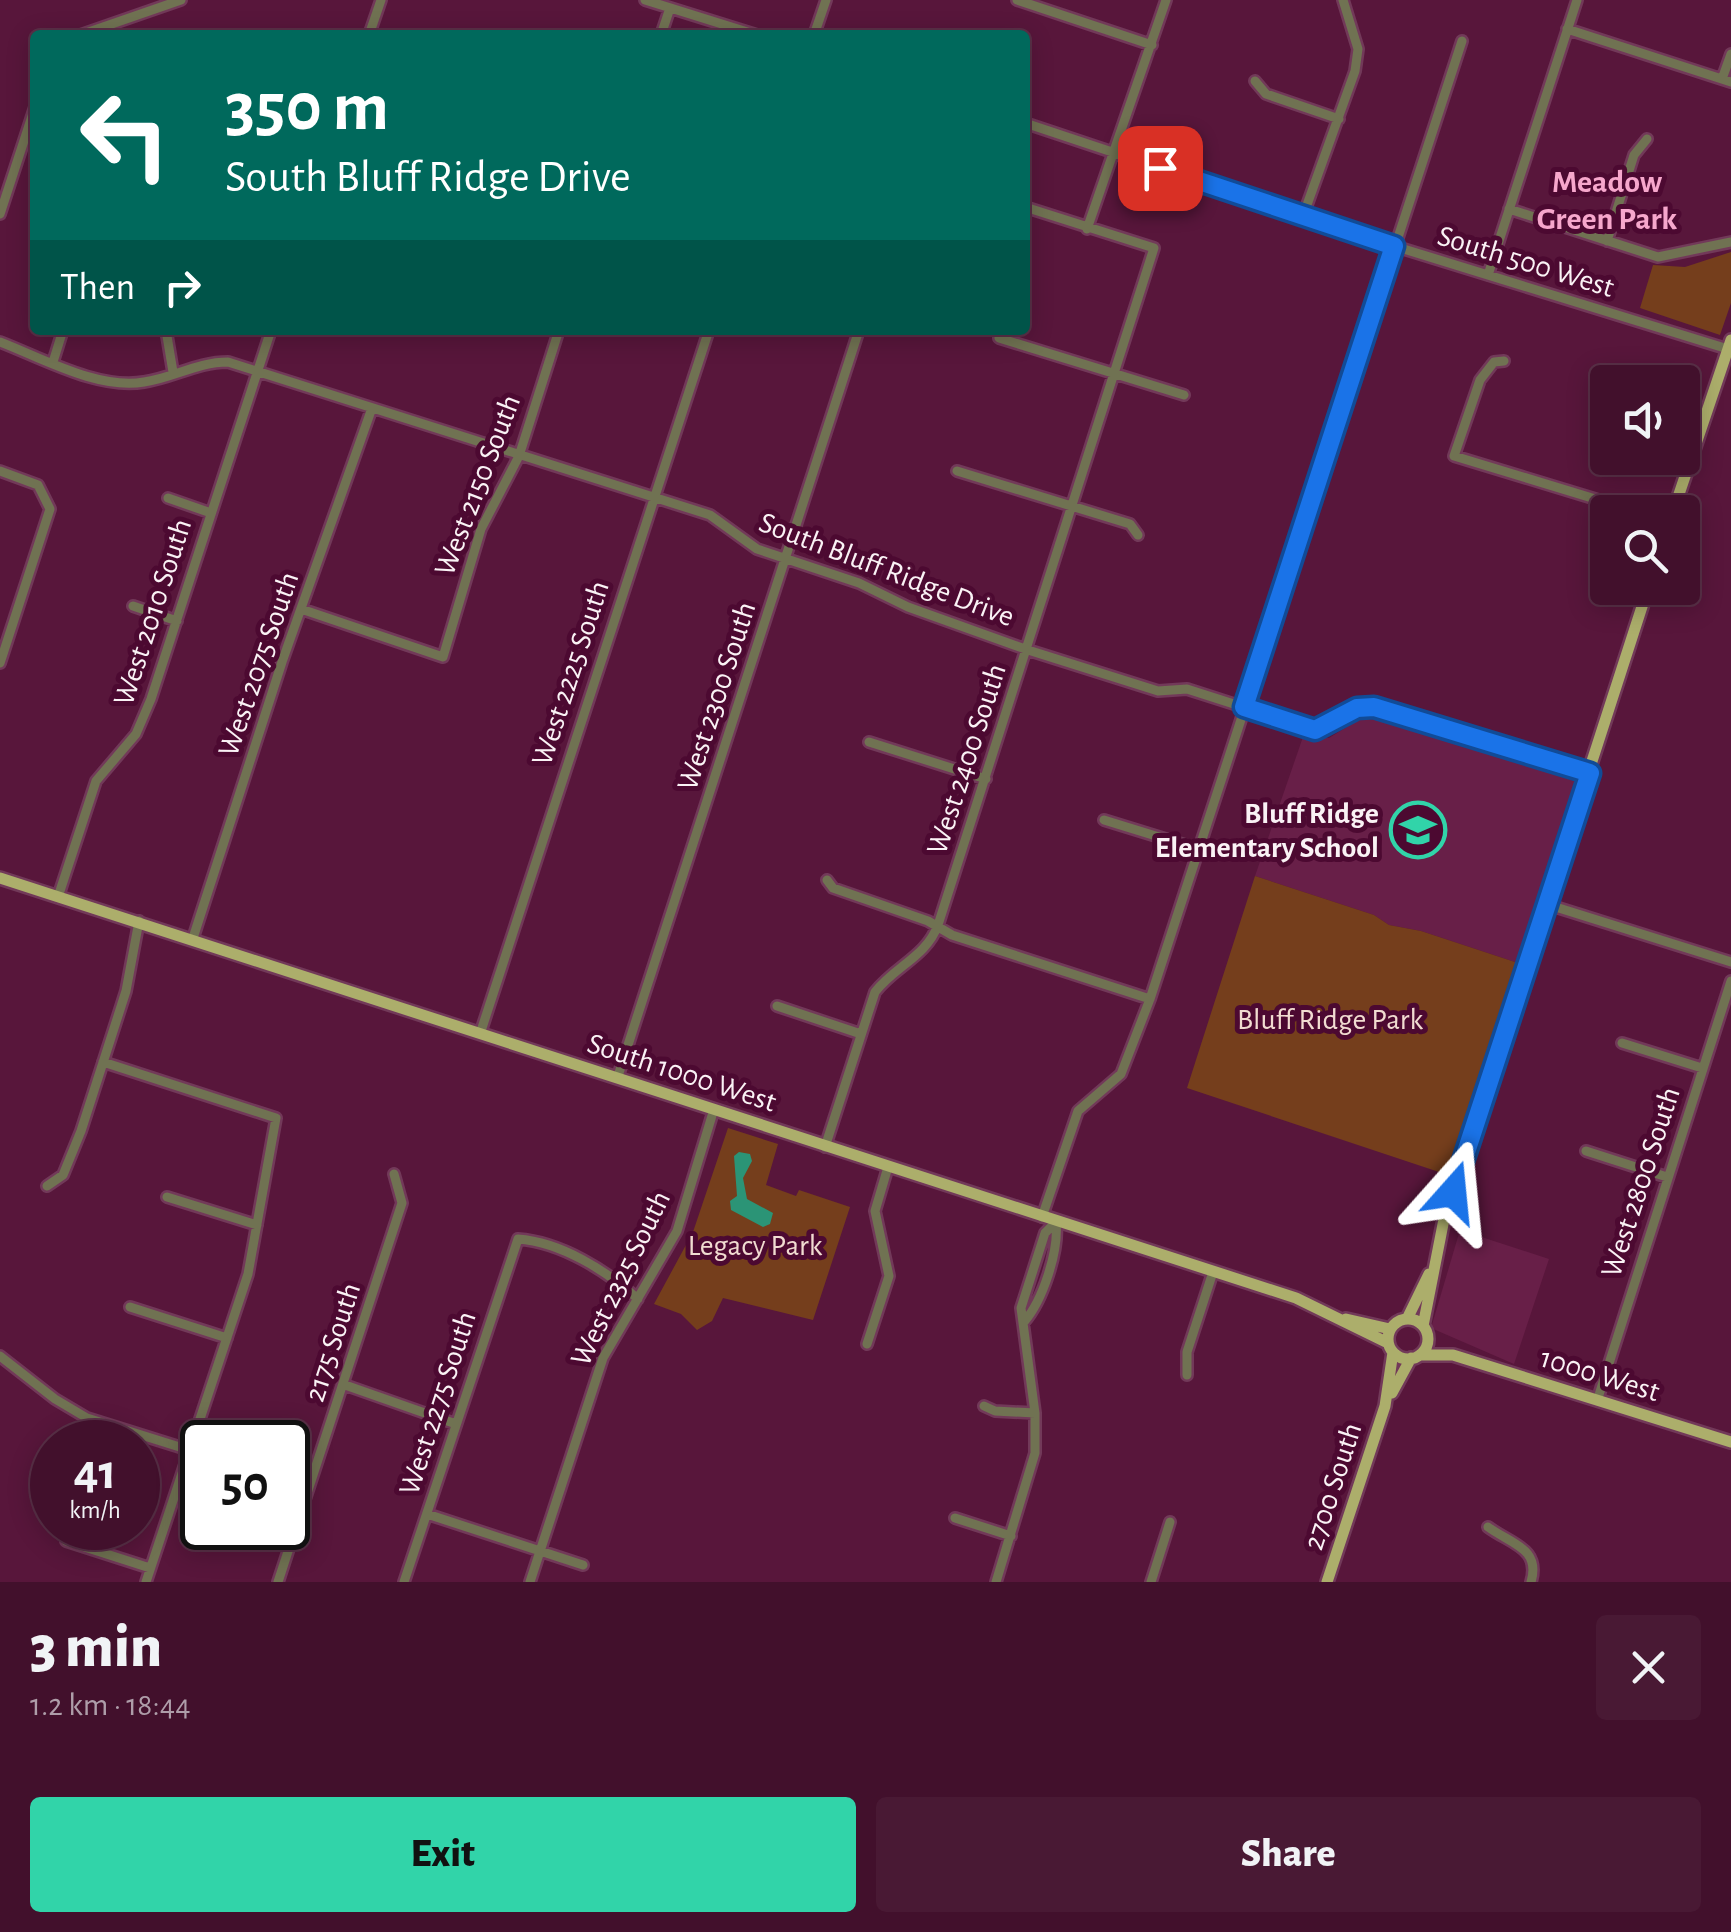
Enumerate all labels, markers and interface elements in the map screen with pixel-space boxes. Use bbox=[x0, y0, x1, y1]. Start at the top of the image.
icon: left bbox=[60, 70, 190, 200]
text: 350 m bbox=[225, 73, 389, 143]
pin bbox=[1118, 126, 1203, 211]
icon: arrive bbox=[1133, 141, 1188, 196]
text: South Bluff Ridge Drive bbox=[225, 155, 631, 200]
district label: Meadow Green Park bbox=[1537, 166, 1677, 235]
street label: South 500 West bbox=[1434, 221, 1618, 303]
icon: right bbox=[155, 260, 210, 315]
text: Then bbox=[60, 269, 135, 307]
map controls bbox=[1590, 365, 1700, 605]
button: sound bbox=[1590, 365, 1700, 475]
street label: West 2150 South bbox=[430, 391, 526, 580]
button: search bbox=[1590, 495, 1700, 605]
street label: South Bluff Ridge Drive bbox=[755, 507, 1018, 632]
street label: West 2010 South bbox=[109, 515, 197, 709]
street label: West 2075 South bbox=[213, 568, 305, 761]
street label: West 2225 South bbox=[527, 577, 615, 769]
street label: West 2300 South bbox=[672, 598, 762, 794]
street label: West 2400 South bbox=[922, 660, 1012, 858]
place label: Bluff Ridge Elementary School bbox=[1155, 799, 1379, 863]
school or university icon: Bluff Ridge Elementary School bbox=[1388, 800, 1448, 860]
park label: Bluff Ridge Park bbox=[1237, 1005, 1423, 1035]
street label: South 1000 West bbox=[584, 1028, 780, 1118]
street label: West 2800 South bbox=[1596, 1083, 1686, 1281]
position arrow bbox=[1401, 1140, 1505, 1244]
street label: West 2325 South bbox=[566, 1186, 676, 1371]
park label: Legacy Park bbox=[688, 1231, 823, 1261]
street label: 2175 South bbox=[300, 1279, 366, 1405]
street label: West 2275 South bbox=[394, 1308, 482, 1499]
street label: 1000 West bbox=[1537, 1343, 1663, 1407]
street label: 2700 South bbox=[1298, 1419, 1368, 1554]
speed limit sign: 50 bbox=[180, 1420, 310, 1550]
text: 41 bbox=[73, 1448, 117, 1498]
text: km/h bbox=[69, 1498, 121, 1523]
button: close bbox=[1596, 1615, 1701, 1720]
text: 3 min bbox=[30, 1618, 162, 1678]
text: 1.2 km · 18:44 bbox=[30, 1689, 191, 1721]
button: Exit bbox=[30, 1797, 856, 1912]
button: Share bbox=[876, 1797, 1701, 1912]

